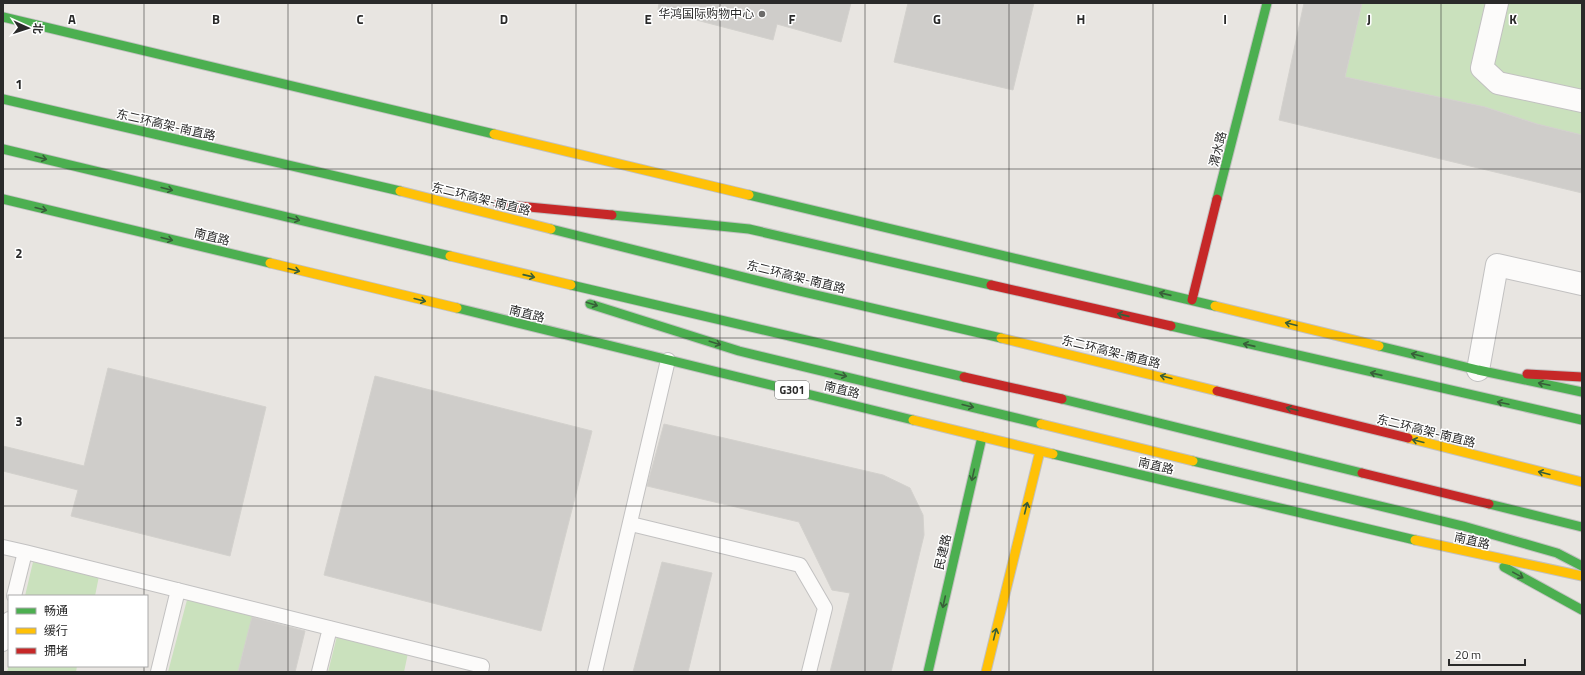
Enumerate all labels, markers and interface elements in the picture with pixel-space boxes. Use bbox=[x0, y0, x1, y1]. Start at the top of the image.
place label: 华鸿国际购物中心 bbox=[658, 4, 754, 23]
north arrow bbox=[8, 8, 48, 48]
text: A bbox=[68, 9, 76, 29]
text: B bbox=[212, 9, 220, 29]
text: C bbox=[356, 9, 364, 29]
text: D bbox=[500, 9, 508, 29]
text: E bbox=[644, 9, 652, 29]
marker: 华鸿国际购物中心 bbox=[757, 9, 767, 19]
text: F bbox=[789, 9, 796, 29]
text: G bbox=[933, 9, 941, 29]
text: H bbox=[1077, 9, 1085, 29]
text: I bbox=[1223, 9, 1227, 29]
text: J bbox=[1367, 9, 1371, 29]
text: K bbox=[1509, 9, 1517, 29]
text: 北 bbox=[30, 23, 46, 34]
text: 1 bbox=[15, 74, 23, 94]
street label: 东二环高架-南直路 bbox=[115, 104, 218, 145]
street label: 渭水路 bbox=[1204, 129, 1231, 169]
one-way arrow bbox=[34, 155, 47, 163]
street label: 东二环高架-南直路 bbox=[430, 177, 533, 220]
one-way arrow bbox=[160, 185, 173, 193]
one-way arrow bbox=[34, 205, 47, 213]
one-way arrow bbox=[287, 216, 300, 224]
street label: 南直路 bbox=[192, 223, 232, 250]
one-way arrow bbox=[160, 236, 173, 243]
text: 2 bbox=[15, 243, 23, 263]
street label: 东二环高架-南直路 bbox=[745, 255, 848, 298]
one-way arrow bbox=[287, 266, 300, 274]
one-way arrow bbox=[522, 272, 535, 280]
one-way arrow bbox=[1158, 289, 1171, 297]
one-way arrow bbox=[413, 297, 426, 305]
street label: 南直路 bbox=[507, 300, 547, 327]
one-way arrow bbox=[585, 301, 598, 308]
one-way arrow bbox=[1117, 311, 1130, 319]
one-way arrow bbox=[1285, 320, 1298, 328]
street label: 东二环高架-南直路 bbox=[1060, 330, 1163, 373]
one-way arrow bbox=[709, 340, 722, 347]
one-way arrow bbox=[1243, 340, 1256, 348]
one-way arrow bbox=[1411, 351, 1424, 359]
one-way arrow bbox=[1370, 370, 1383, 377]
one-way arrow bbox=[835, 372, 848, 380]
one-way arrow bbox=[1160, 373, 1173, 381]
street label: 南直路 bbox=[822, 376, 862, 403]
one-way arrow bbox=[1538, 380, 1551, 388]
road number: G301 bbox=[775, 381, 809, 399]
one-way arrow bbox=[1496, 399, 1509, 407]
one-way arrow bbox=[961, 403, 974, 410]
one-way arrow bbox=[1286, 405, 1299, 413]
street label: 东二环高架-南直路 bbox=[1375, 409, 1478, 452]
text: 3 bbox=[15, 411, 23, 431]
one-way arrow bbox=[1412, 437, 1425, 444]
street label: 南直路 bbox=[1136, 452, 1176, 479]
one-way arrow bbox=[969, 468, 977, 481]
one-way arrow bbox=[1538, 469, 1551, 476]
one-way arrow bbox=[1023, 502, 1031, 515]
street label: 南直路 bbox=[1452, 527, 1492, 554]
street label: 民建路 bbox=[929, 532, 956, 572]
one-way arrow bbox=[1512, 571, 1524, 579]
legend bbox=[8, 595, 148, 667]
one-way arrow bbox=[940, 595, 947, 608]
text: 畅通 bbox=[44, 601, 68, 620]
text: 缓行 bbox=[44, 621, 68, 640]
one-way arrow bbox=[992, 628, 1000, 641]
text: 拥堵 bbox=[44, 641, 68, 660]
scale bar bbox=[1449, 641, 1525, 667]
text: 20 m bbox=[1455, 645, 1481, 664]

